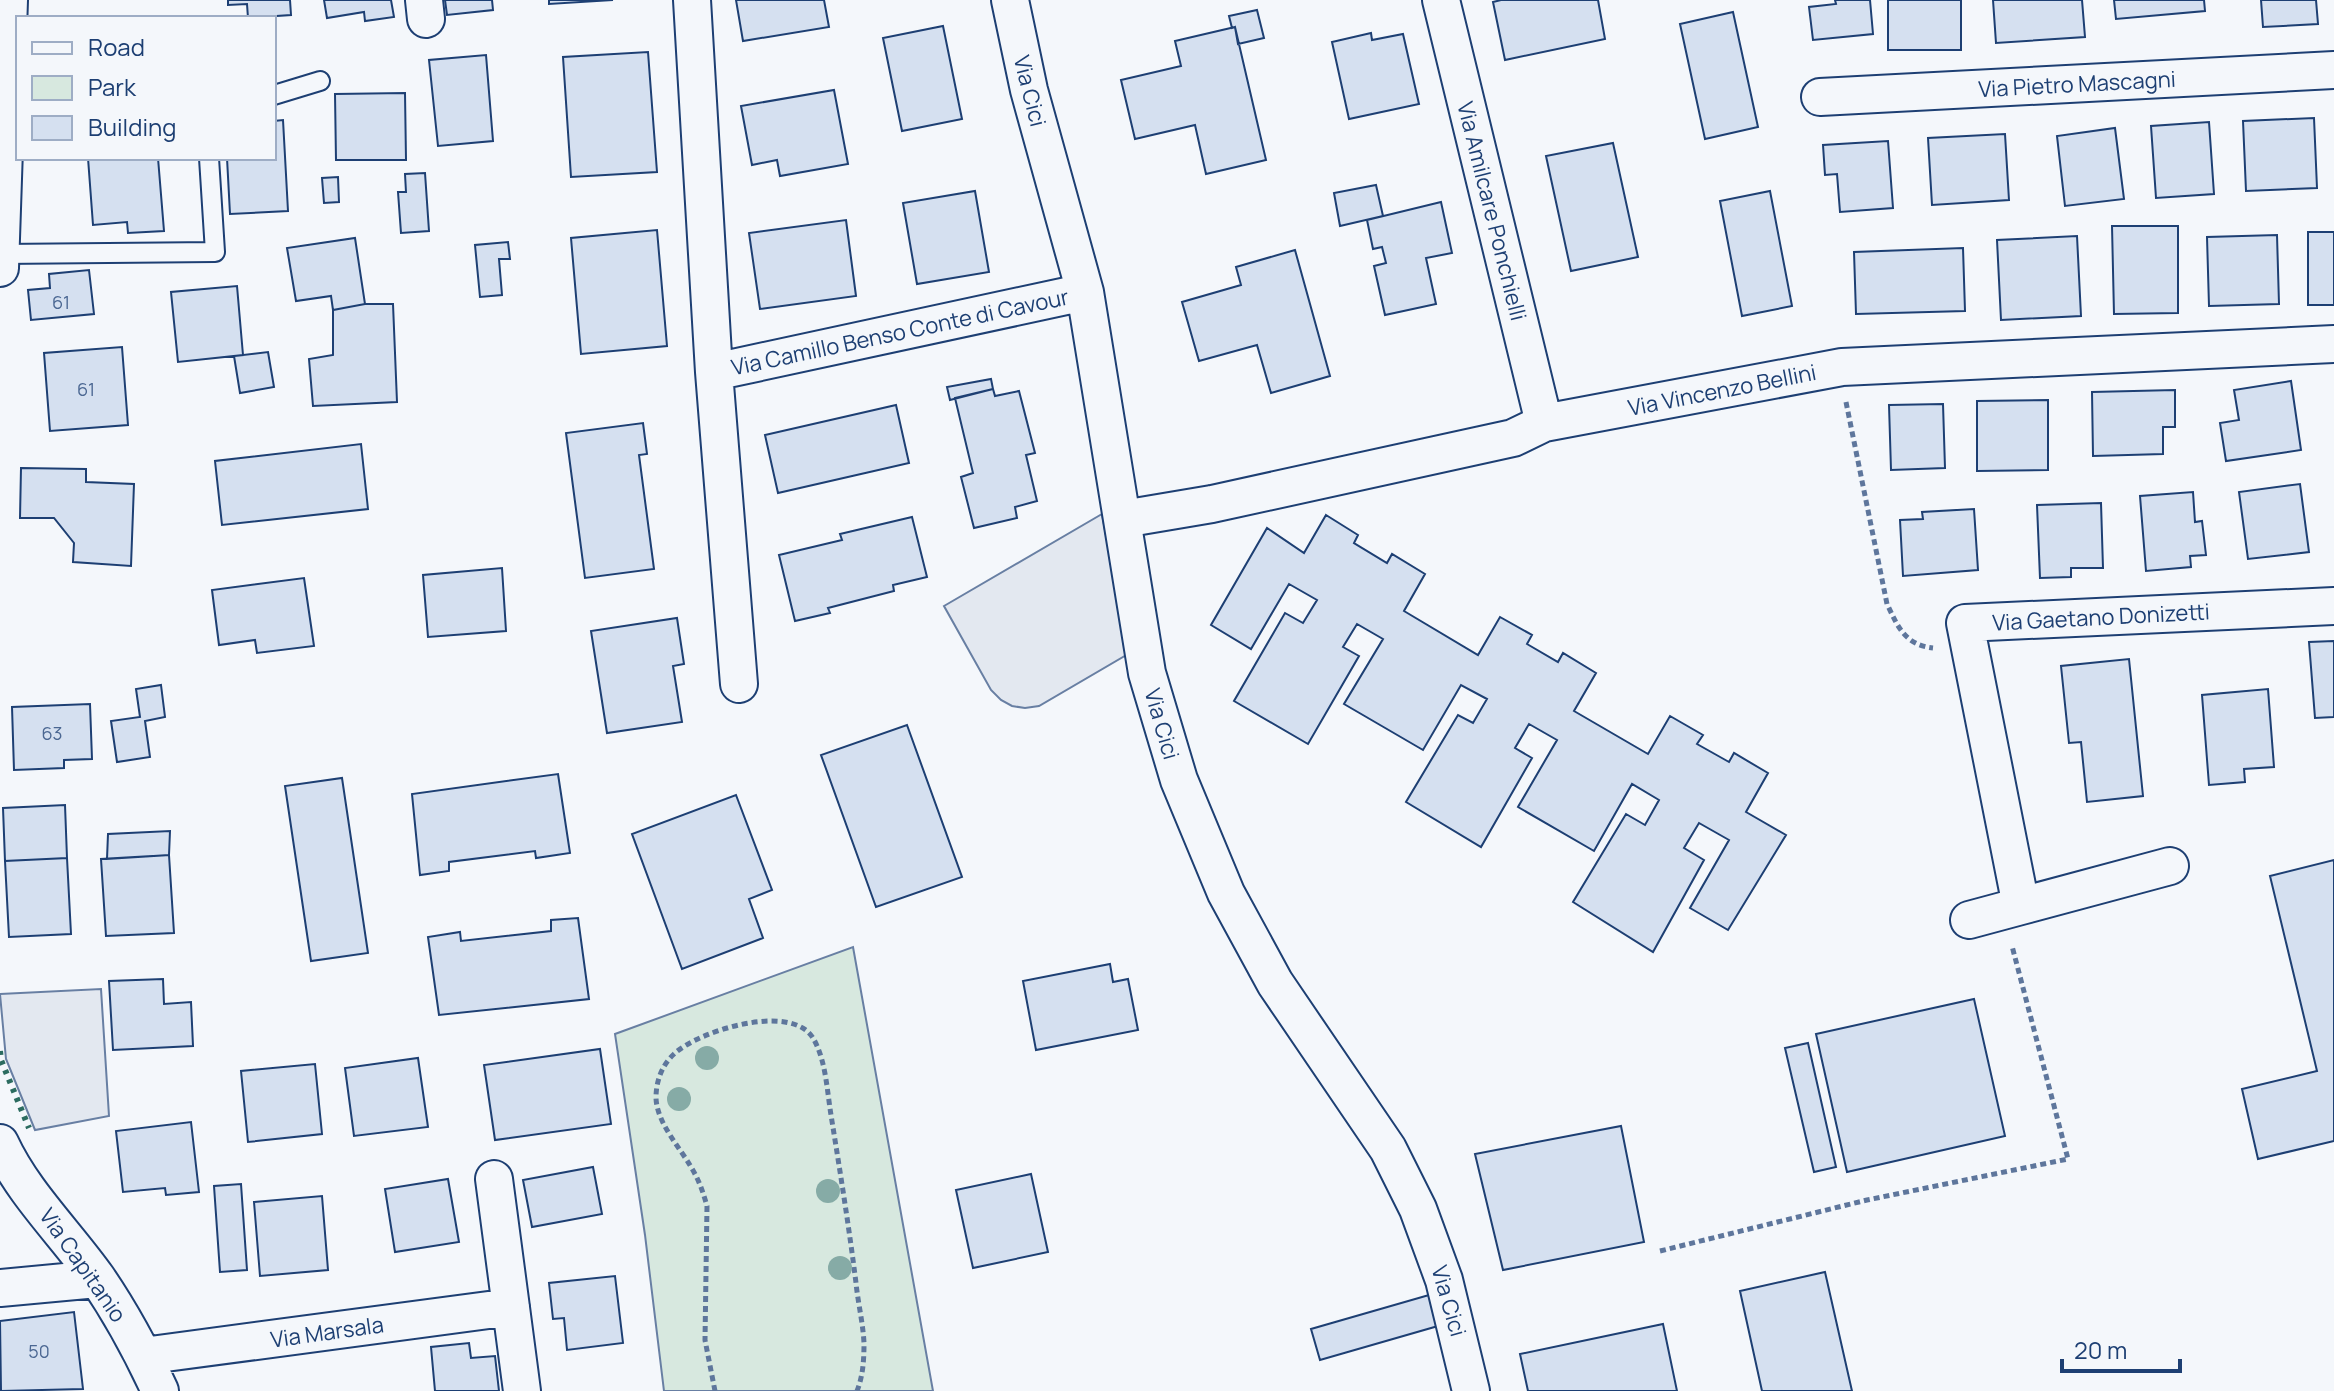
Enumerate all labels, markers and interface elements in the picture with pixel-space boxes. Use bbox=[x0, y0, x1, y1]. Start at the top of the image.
legend bbox=[16, 16, 276, 160]
text: Road bbox=[88, 30, 145, 63]
street label: Via Cici bbox=[1007, 52, 1053, 130]
street label: Via Pietro Mascagni bbox=[1978, 64, 2176, 104]
text: Park bbox=[88, 70, 137, 103]
street label: Via Amilcare Ponchielli bbox=[1450, 98, 1534, 324]
text: Building bbox=[88, 110, 176, 143]
street label: Via Camillo Benso Conte di Cavour bbox=[728, 282, 1072, 382]
house number: 61 bbox=[52, 290, 70, 314]
street label: Via Vincenzo Bellini bbox=[1625, 357, 1819, 423]
house number: 61 bbox=[77, 377, 95, 401]
street label: Via Gaetano Donizetti bbox=[1992, 596, 2210, 638]
street label: Via Cici bbox=[1138, 685, 1186, 763]
house number: 63 bbox=[41, 721, 63, 745]
street label: Via Capitanio bbox=[33, 1202, 133, 1328]
street label: Via Cici bbox=[1425, 1262, 1473, 1340]
street label: Via Marsala bbox=[268, 1309, 386, 1355]
scale bar bbox=[2062, 1323, 2180, 1373]
text: 20 m bbox=[2074, 1333, 2127, 1366]
house number: 50 bbox=[28, 1339, 50, 1363]

